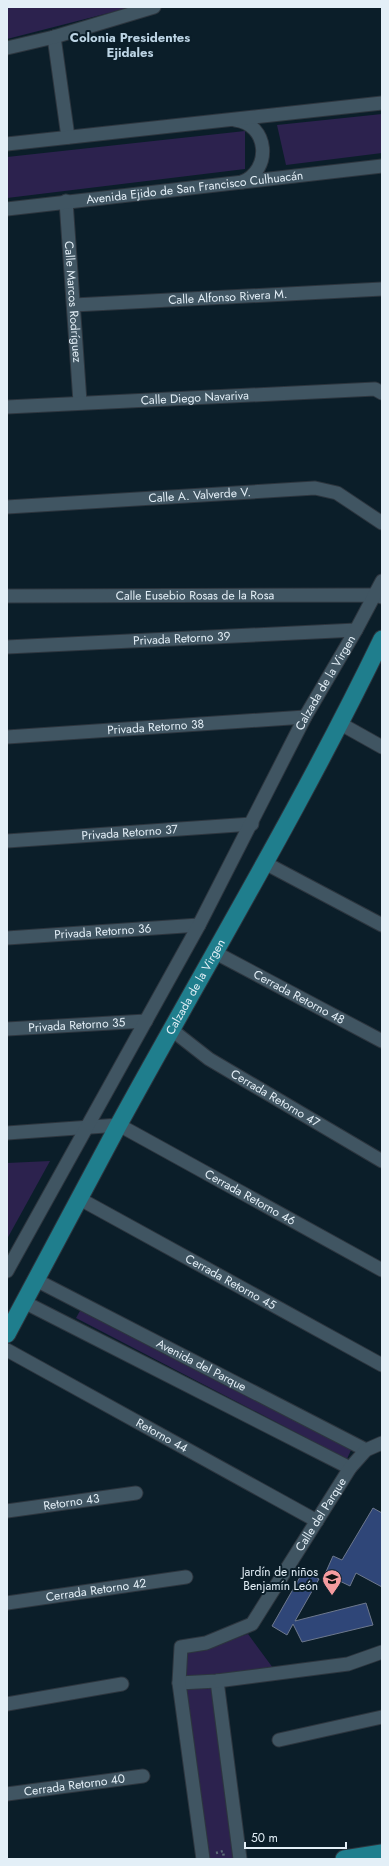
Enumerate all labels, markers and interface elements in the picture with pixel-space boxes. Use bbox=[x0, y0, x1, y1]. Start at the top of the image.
district label: Colonia Presidentes Ejidales bbox=[70, 28, 190, 62]
street label: Avenida Ejido de San Francisco Culhuacán bbox=[85, 166, 304, 209]
street label: Calle Marcos Rodríguez bbox=[60, 240, 86, 364]
street label: Calle Alfonso Rivera M. bbox=[168, 285, 288, 309]
street label: Calle Diego Navariva bbox=[140, 386, 249, 409]
street label: Calle A. Valverde V. bbox=[148, 483, 251, 507]
street label: Calle Eusebio Rosas de la Rosa bbox=[116, 586, 275, 605]
street label: Privada Retorno 39 bbox=[133, 627, 231, 650]
street label: Calzada de la Virgen bbox=[291, 632, 360, 733]
street label: Privada Retorno 38 bbox=[107, 715, 205, 739]
street label: Privada Retorno 37 bbox=[81, 820, 179, 845]
street label: Privada Retorno 36 bbox=[54, 919, 152, 944]
street label: Calzada de la Virgen bbox=[161, 936, 230, 1038]
street label: Cerrada Retorno 48 bbox=[250, 965, 348, 1029]
street label: Privada Retorno 35 bbox=[28, 1013, 126, 1037]
street label: Cerrada Retorno 47 bbox=[227, 1065, 324, 1132]
street label: Cerrada Retorno 46 bbox=[201, 1165, 299, 1230]
street label: Cerrada Retorno 45 bbox=[182, 1250, 280, 1314]
street label: Avenida del Parque bbox=[153, 1335, 249, 1396]
street label: Retorno 44 bbox=[133, 1414, 191, 1457]
street label: Calle del Parque bbox=[291, 1474, 351, 1555]
street label: Retorno 43 bbox=[42, 1489, 101, 1515]
place label: Jardín de niños Benjamín León bbox=[240, 1563, 318, 1595]
school or university icon: Jardín de niños Benjamín León bbox=[321, 1568, 343, 1596]
street label: Cerrada Retorno 42 bbox=[45, 1574, 148, 1606]
street label: Cerrada Retorno 40 bbox=[23, 1769, 126, 1801]
scale bar bbox=[245, 1824, 346, 1850]
text: 50 m bbox=[251, 1829, 278, 1847]

